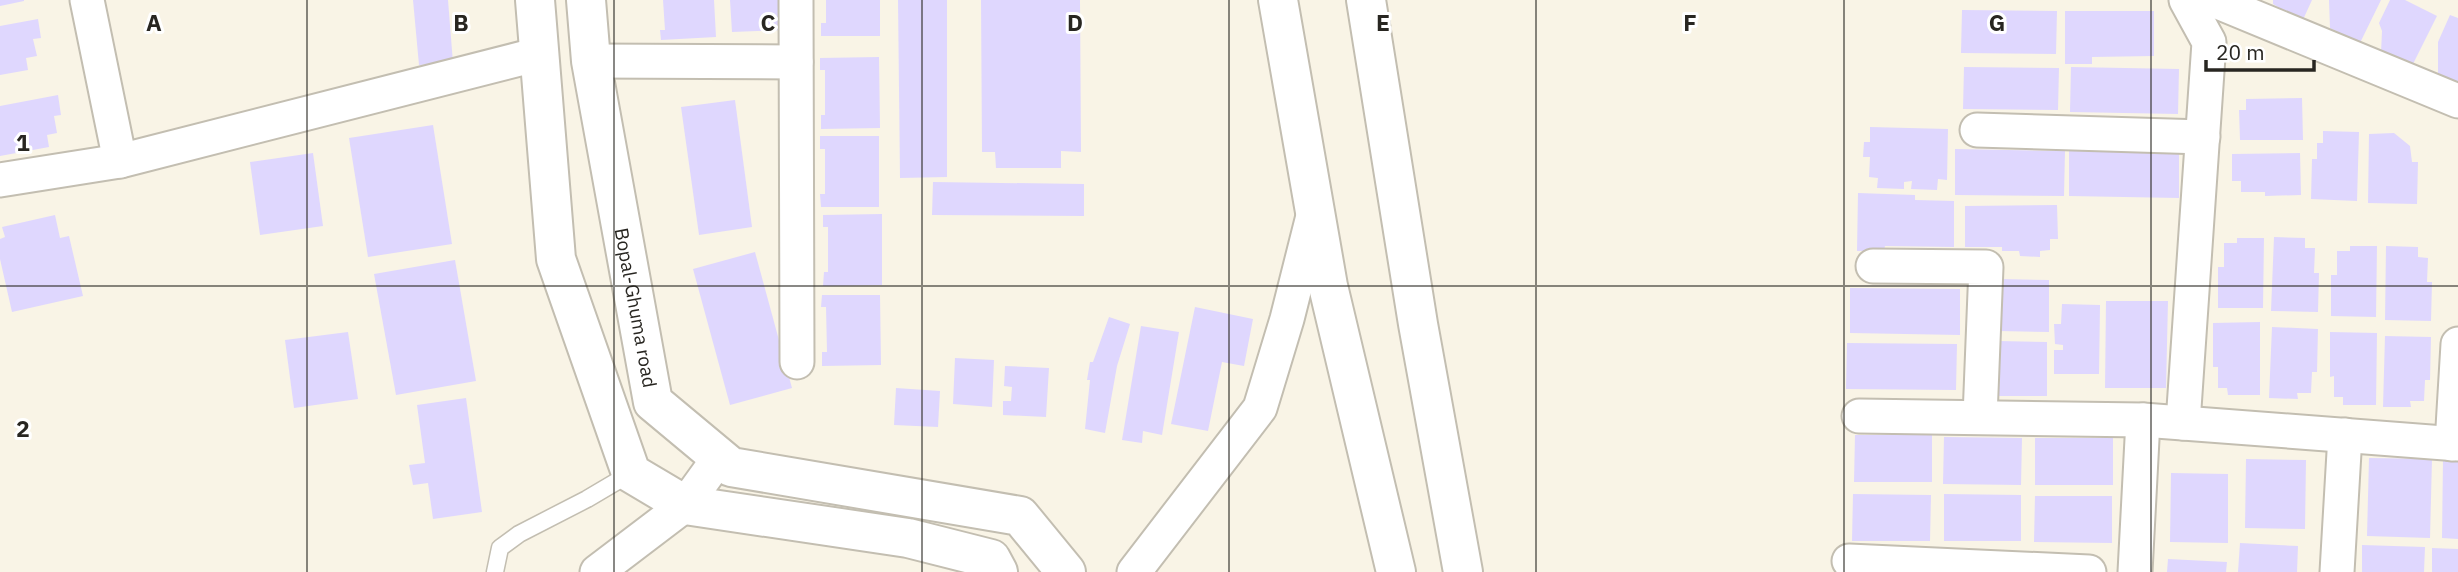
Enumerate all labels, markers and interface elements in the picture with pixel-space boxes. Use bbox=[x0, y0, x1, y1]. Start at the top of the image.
text: A bbox=[146, 7, 162, 37]
text: B bbox=[453, 7, 469, 37]
text: C bbox=[761, 7, 776, 37]
text: D bbox=[1067, 7, 1083, 37]
text: E bbox=[1376, 7, 1390, 37]
text: F bbox=[1683, 7, 1697, 37]
text: G bbox=[1989, 7, 2005, 37]
scale bar bbox=[2206, 28, 2314, 72]
text: 20 m bbox=[2216, 38, 2265, 66]
text: 1 bbox=[16, 127, 30, 157]
street label: Bopal-Ghuma road bbox=[610, 226, 662, 390]
text: 2 bbox=[16, 413, 30, 443]

